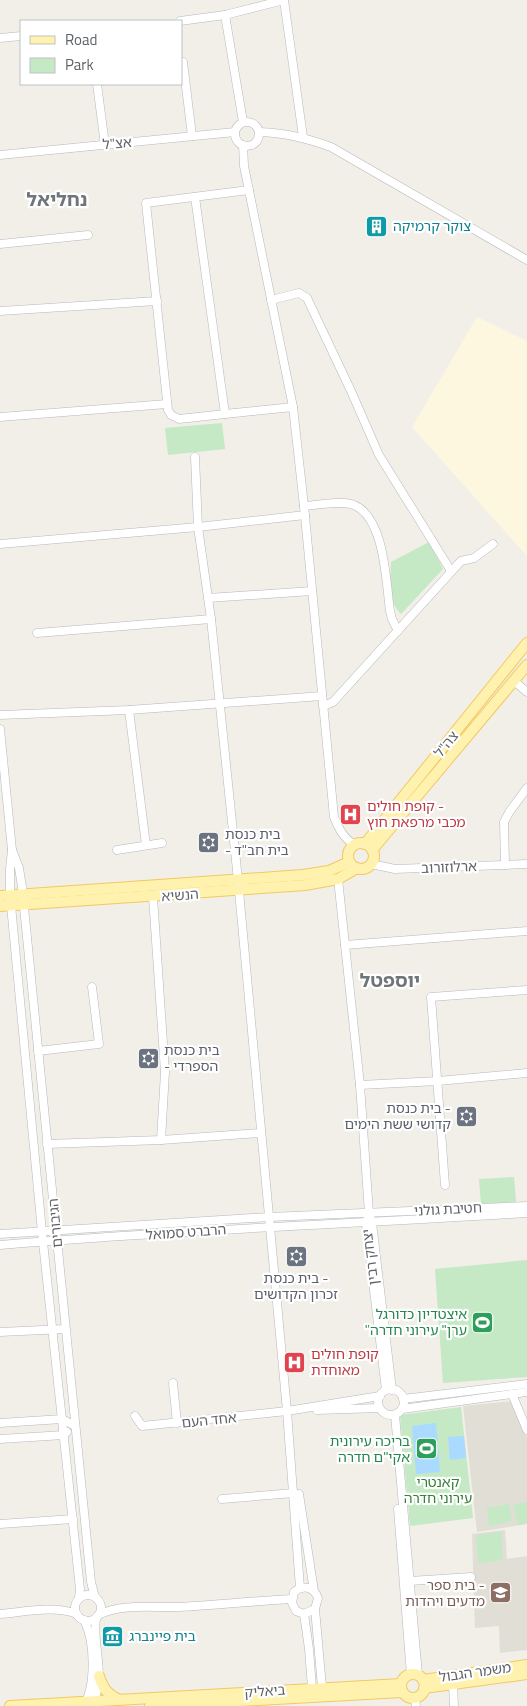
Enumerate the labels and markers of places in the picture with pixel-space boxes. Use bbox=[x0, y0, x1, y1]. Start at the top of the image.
building icon: צוקר קרמיקה bbox=[365, 214, 389, 238]
place label: צוקר קרמיקה bbox=[393, 215, 471, 236]
place label: קופת חולים - מכבי מרפאת חוץ bbox=[367, 795, 466, 832]
hospital icon: קופת חולים - מכבי מרפאת חוץ bbox=[339, 802, 363, 826]
place label: בית כנסת - בית חב"ד bbox=[225, 823, 289, 860]
synagogue icon: בית כנסת - בית חב"ד bbox=[197, 830, 221, 854]
place label: בית כנסת - הספרדי bbox=[164, 1039, 220, 1076]
synagogue icon: בית כנסת - הספרדי bbox=[136, 1046, 160, 1070]
place label: בית כנסת - קדושי ששת הימים bbox=[345, 1097, 451, 1134]
synagogue icon: בית כנסת - קדושי ששת הימים bbox=[455, 1104, 479, 1128]
synagogue icon: בית כנסת - זכרון הקדושים bbox=[284, 1244, 308, 1268]
place label: בית כנסת - זכרון הקדושים bbox=[254, 1267, 338, 1304]
place label: איצטדיון כדורגל "ערן" עירוני חדרה bbox=[365, 1303, 467, 1340]
sports icon: איצטדיון כדורגל "ערן" עירוני חדרה bbox=[471, 1310, 495, 1334]
place label: קופת חולים מאוחדת bbox=[311, 1343, 379, 1380]
hospital icon: קופת חולים מאוחדת bbox=[283, 1350, 307, 1374]
place label: בריכה עירונית אקי"ם חדרה bbox=[330, 1430, 410, 1467]
sports icon: בריכה עירונית אקי"ם חדרה bbox=[414, 1437, 438, 1461]
place label: בית ספר - מדעים ויהדות bbox=[405, 1574, 485, 1611]
school or university icon: בית ספר - מדעים ויהדות bbox=[489, 1581, 513, 1605]
museum icon: בית פיינברג bbox=[101, 1624, 125, 1648]
place label: בית פיינברג bbox=[129, 1625, 196, 1646]

